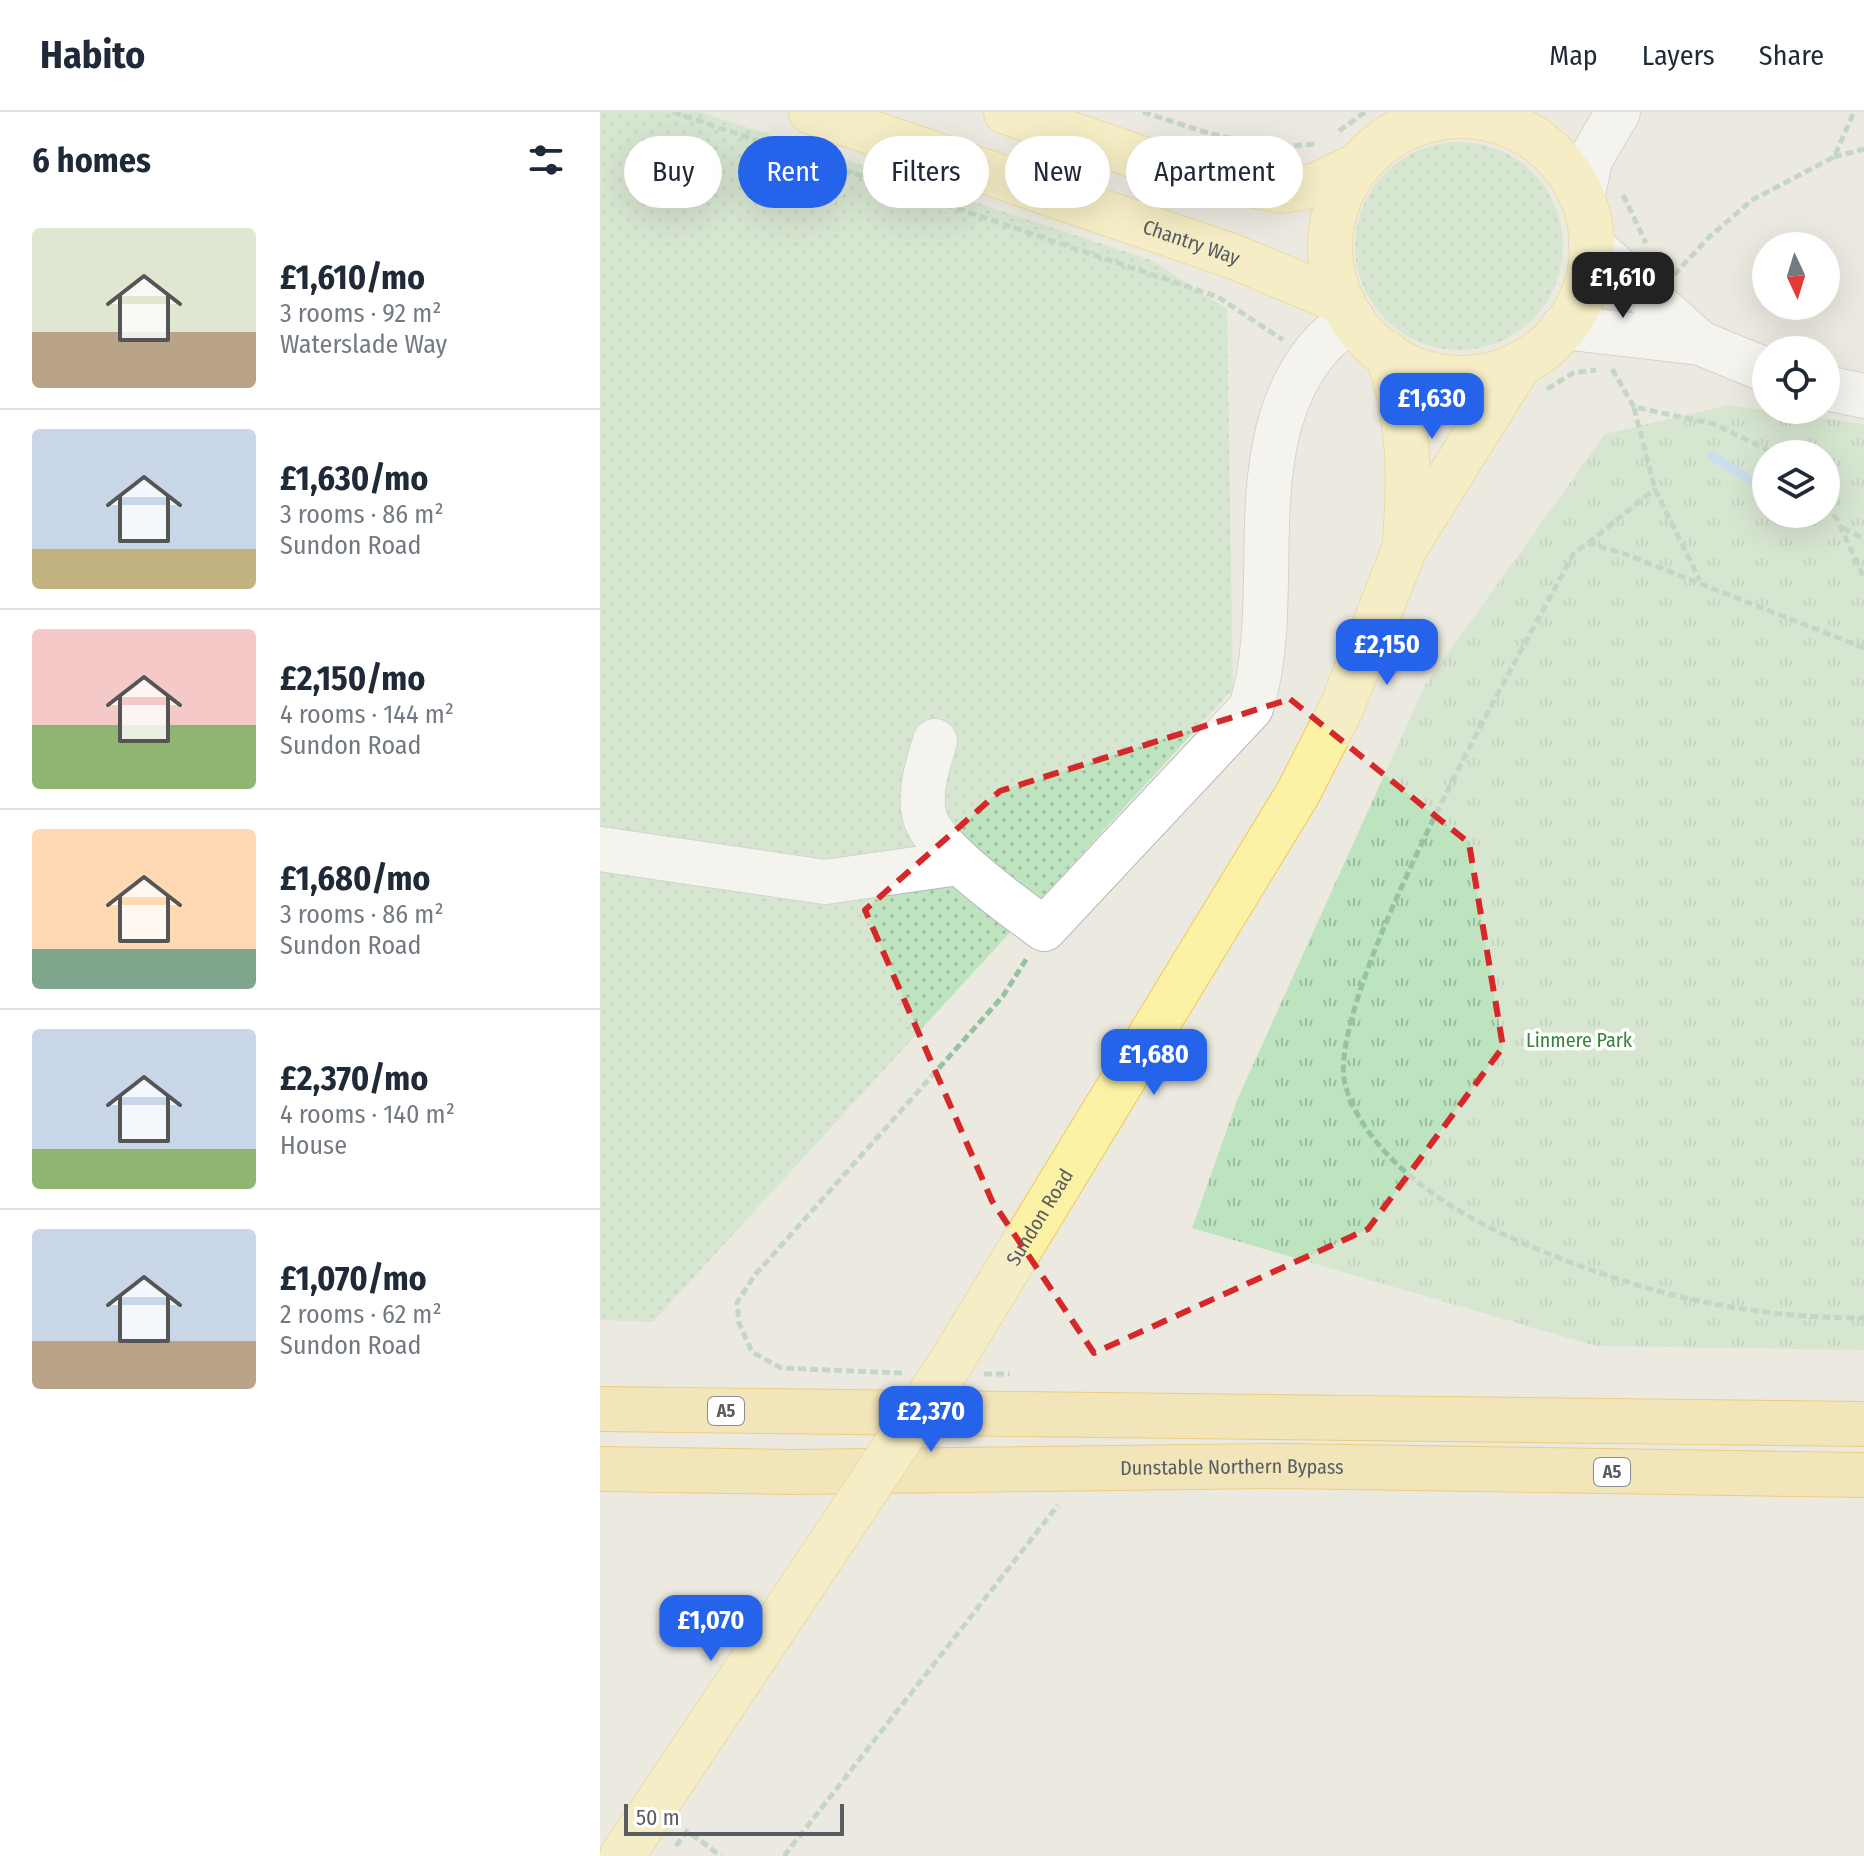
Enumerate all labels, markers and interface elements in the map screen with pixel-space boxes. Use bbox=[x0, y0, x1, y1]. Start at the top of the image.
text: Habito bbox=[40, 32, 145, 78]
text: Map bbox=[1549, 39, 1598, 72]
text: Layers bbox=[1642, 39, 1715, 72]
text: Share bbox=[1759, 39, 1824, 72]
chip: Buy bbox=[624, 136, 722, 208]
chip: Rent bbox=[738, 136, 847, 208]
chip: Filters bbox=[863, 136, 989, 208]
chip: New bbox=[1005, 136, 1110, 208]
chip: Apartment bbox=[1126, 136, 1303, 208]
icon: filters bbox=[524, 138, 568, 182]
text: 6 homes bbox=[32, 140, 151, 181]
street label: Chantry Way bbox=[1140, 214, 1244, 270]
north arrow bbox=[1752, 232, 1840, 320]
map controls bbox=[1752, 232, 1840, 528]
pin: £1,610 bbox=[1558, 252, 1688, 320]
text: £1,610/mo bbox=[280, 257, 425, 298]
icon: home bbox=[96, 260, 192, 356]
text: £1,610 bbox=[1590, 262, 1656, 293]
text: 3 rooms · 92 m² bbox=[280, 298, 441, 329]
text: Waterslade Way bbox=[280, 329, 447, 360]
button: locate bbox=[1752, 336, 1840, 424]
pin: £1,630 bbox=[1367, 373, 1497, 441]
text: £1,630 bbox=[1398, 383, 1466, 414]
button: layers bbox=[1752, 440, 1840, 528]
text: £1,630/mo bbox=[280, 458, 428, 499]
icon: home bbox=[96, 461, 192, 557]
text: 3 rooms · 86 m² bbox=[280, 499, 444, 530]
text: Sundon Road bbox=[280, 530, 422, 561]
pin: £2,150 bbox=[1322, 619, 1452, 687]
text: £2,150 bbox=[1354, 629, 1420, 660]
text: £2,150/mo bbox=[280, 658, 425, 699]
icon: home bbox=[96, 661, 192, 757]
text: 4 rooms · 144 m² bbox=[280, 699, 454, 730]
text: Sundon Road bbox=[280, 730, 422, 761]
text: £1,680/mo bbox=[280, 858, 431, 899]
icon: home bbox=[96, 861, 192, 957]
text: 3 rooms · 86 m² bbox=[280, 899, 444, 930]
text: Sundon Road bbox=[280, 930, 422, 961]
park label: Linmere Park bbox=[1526, 1028, 1633, 1052]
pin: £1,680 bbox=[1089, 1029, 1219, 1097]
text: £1,680 bbox=[1119, 1039, 1189, 1070]
text: £2,370/mo bbox=[280, 1058, 428, 1099]
icon: home bbox=[96, 1061, 192, 1157]
text: 4 rooms · 140 m² bbox=[280, 1099, 455, 1130]
text: House bbox=[280, 1130, 347, 1161]
street label: Sundon Road bbox=[1001, 1164, 1078, 1270]
text: £1,070/mo bbox=[280, 1258, 427, 1299]
icon: home bbox=[96, 1261, 192, 1357]
text: 2 rooms · 62 m² bbox=[280, 1299, 442, 1330]
text: Sundon Road bbox=[280, 1330, 422, 1361]
pin: £2,370 bbox=[866, 1386, 996, 1454]
text: £2,370 bbox=[897, 1396, 965, 1427]
road number: A5 bbox=[708, 1397, 744, 1425]
street label: Dunstable Northern Bypass bbox=[1120, 1454, 1344, 1480]
road number: A5 bbox=[1594, 1458, 1630, 1486]
pin: £1,070 bbox=[646, 1595, 776, 1663]
text: £1,070 bbox=[677, 1605, 745, 1636]
scale bar bbox=[624, 1800, 844, 1836]
text: 50 m bbox=[636, 1804, 680, 1831]

